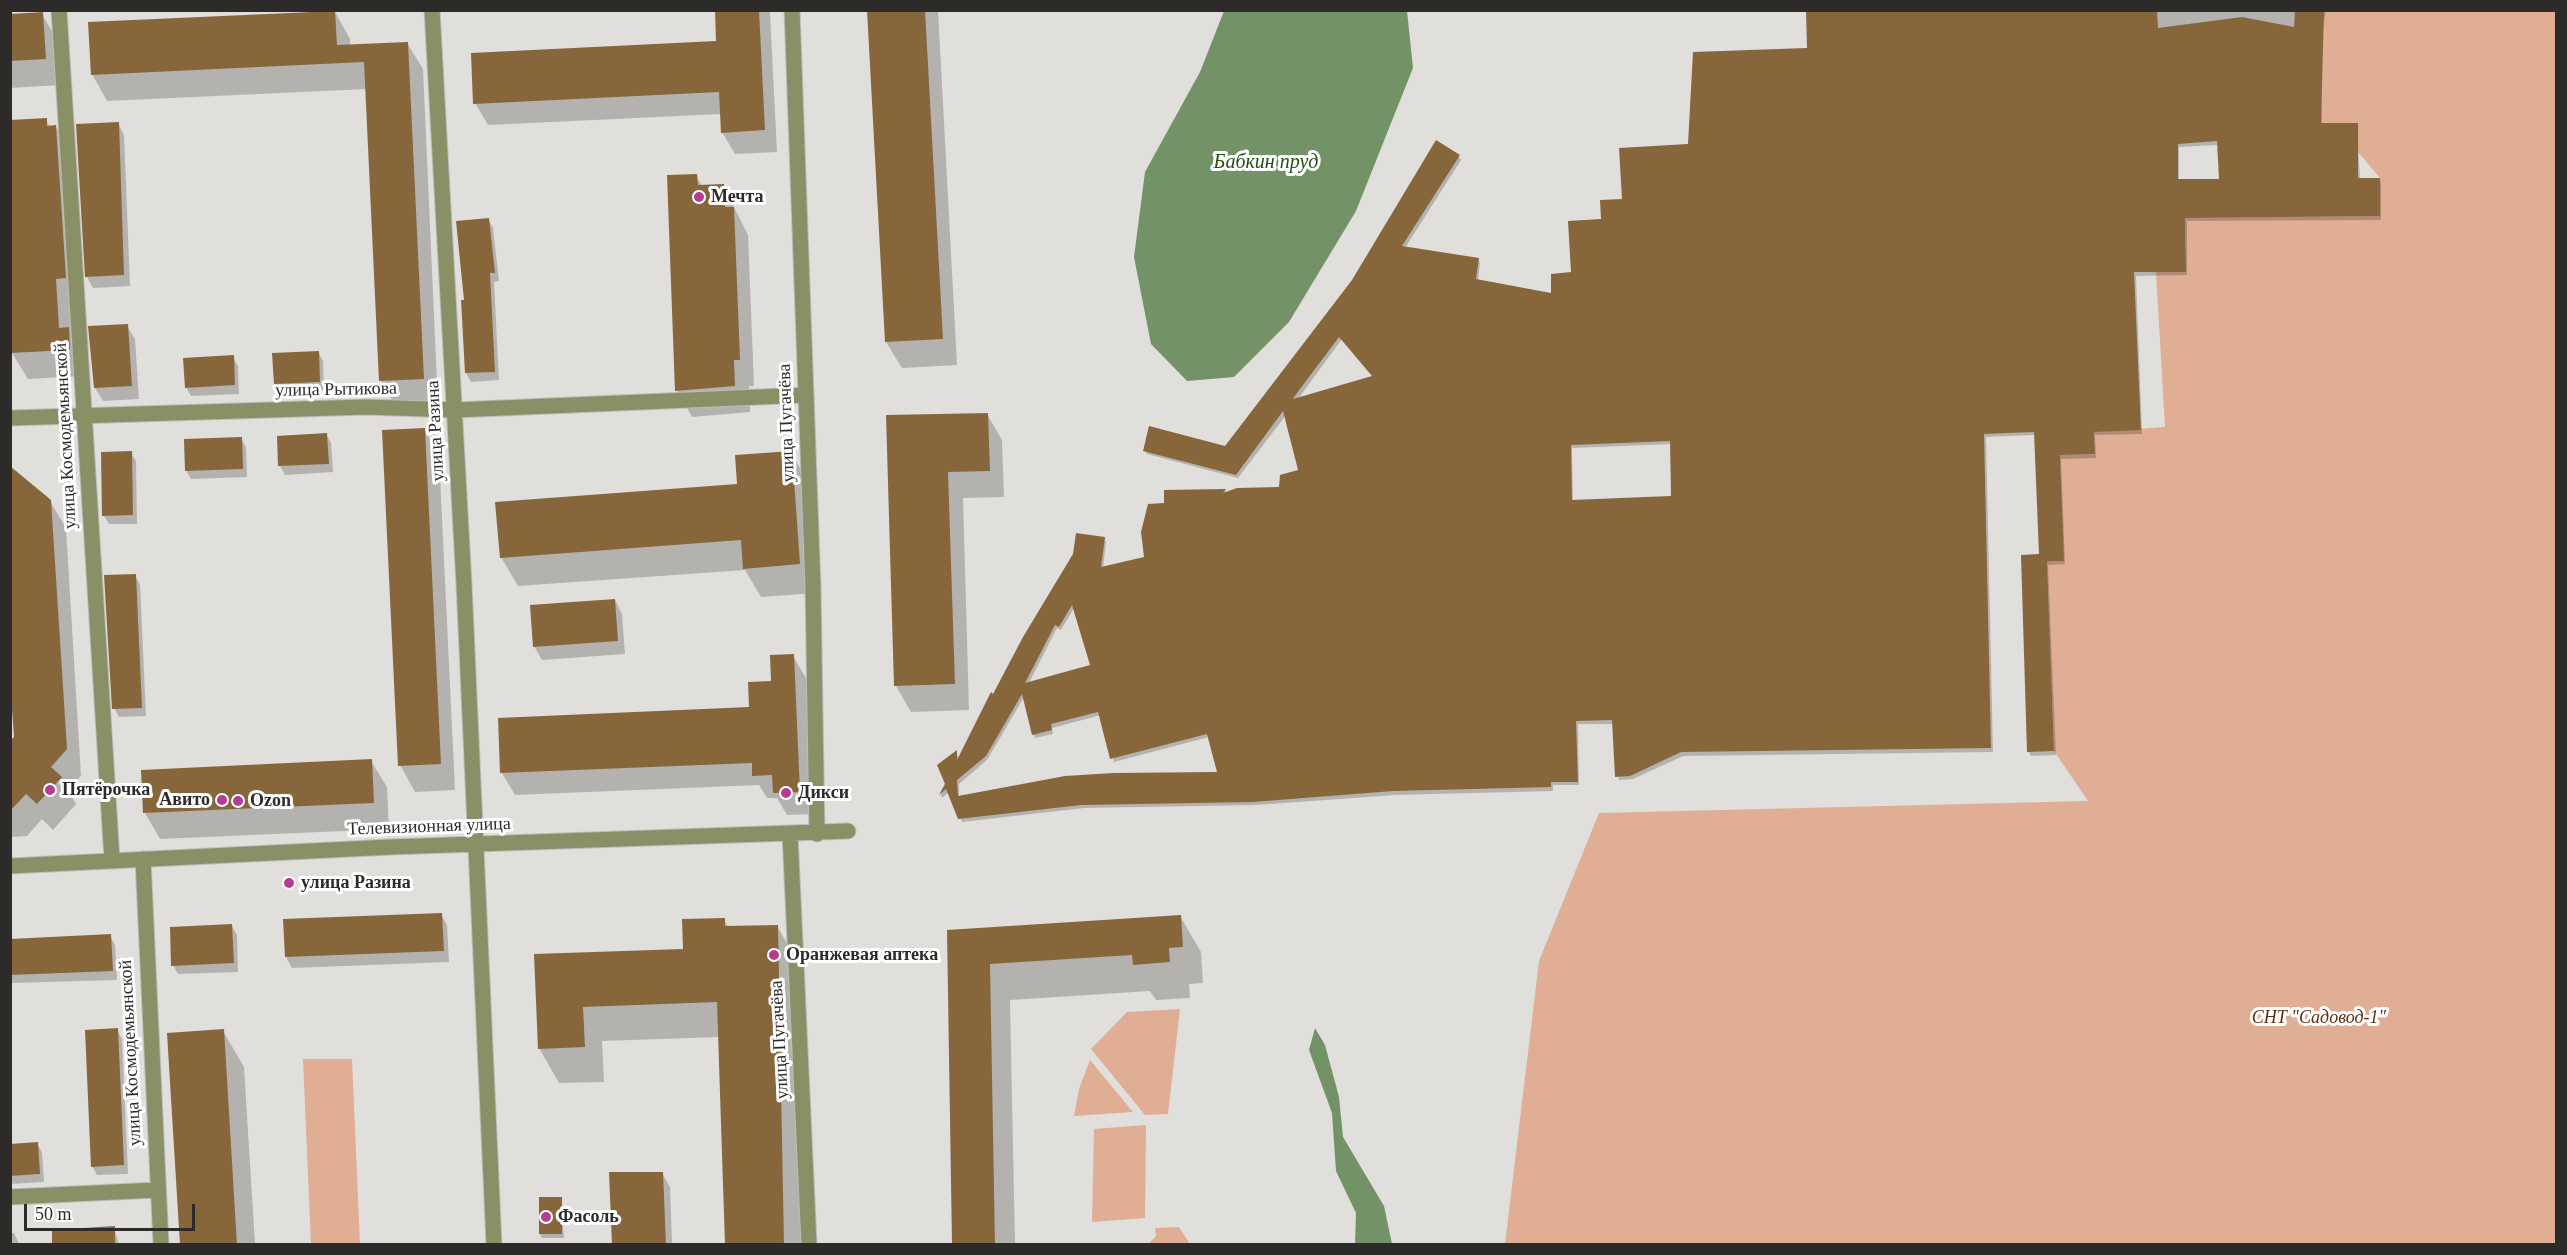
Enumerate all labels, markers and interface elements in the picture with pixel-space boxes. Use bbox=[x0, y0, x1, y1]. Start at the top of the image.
water label: Бабкин пруд bbox=[1214, 151, 1318, 175]
place label: Мечта bbox=[711, 186, 764, 208]
marker: Мечта bbox=[692, 190, 706, 204]
street label: улица Космодемьянской bbox=[50, 342, 82, 530]
street label: улица Пугачёва bbox=[774, 363, 800, 483]
street label: улица Рытикова bbox=[275, 378, 397, 402]
street label: улица Разина bbox=[423, 380, 449, 482]
place label: Пятёрочка bbox=[62, 779, 150, 801]
place label: Дикси bbox=[798, 782, 849, 804]
marker: Пятёрочка bbox=[43, 783, 57, 797]
marker: Дикси bbox=[779, 786, 793, 800]
place label: Авито bbox=[159, 789, 210, 811]
place label: Ozon bbox=[250, 790, 291, 812]
marker: Авито bbox=[215, 793, 229, 807]
marker: Ozon bbox=[231, 794, 245, 808]
street label: Телевизионная улица bbox=[347, 813, 511, 841]
place label: улица Разина bbox=[301, 872, 411, 894]
marker: улица Разина bbox=[282, 876, 296, 890]
place label: Оранжевая аптека bbox=[786, 944, 938, 966]
marker: Оранжевая аптека bbox=[767, 948, 781, 962]
street label: улица Космодемьянской bbox=[115, 959, 147, 1147]
street label: улица Пугачёва bbox=[766, 980, 794, 1100]
park label: СНТ "Садовод-1" bbox=[2252, 1007, 2386, 1029]
scale bar bbox=[27, 1192, 198, 1230]
text: 50 m bbox=[35, 1204, 72, 1224]
place label: Фасоль bbox=[558, 1206, 619, 1228]
marker: Фасоль bbox=[539, 1210, 553, 1224]

